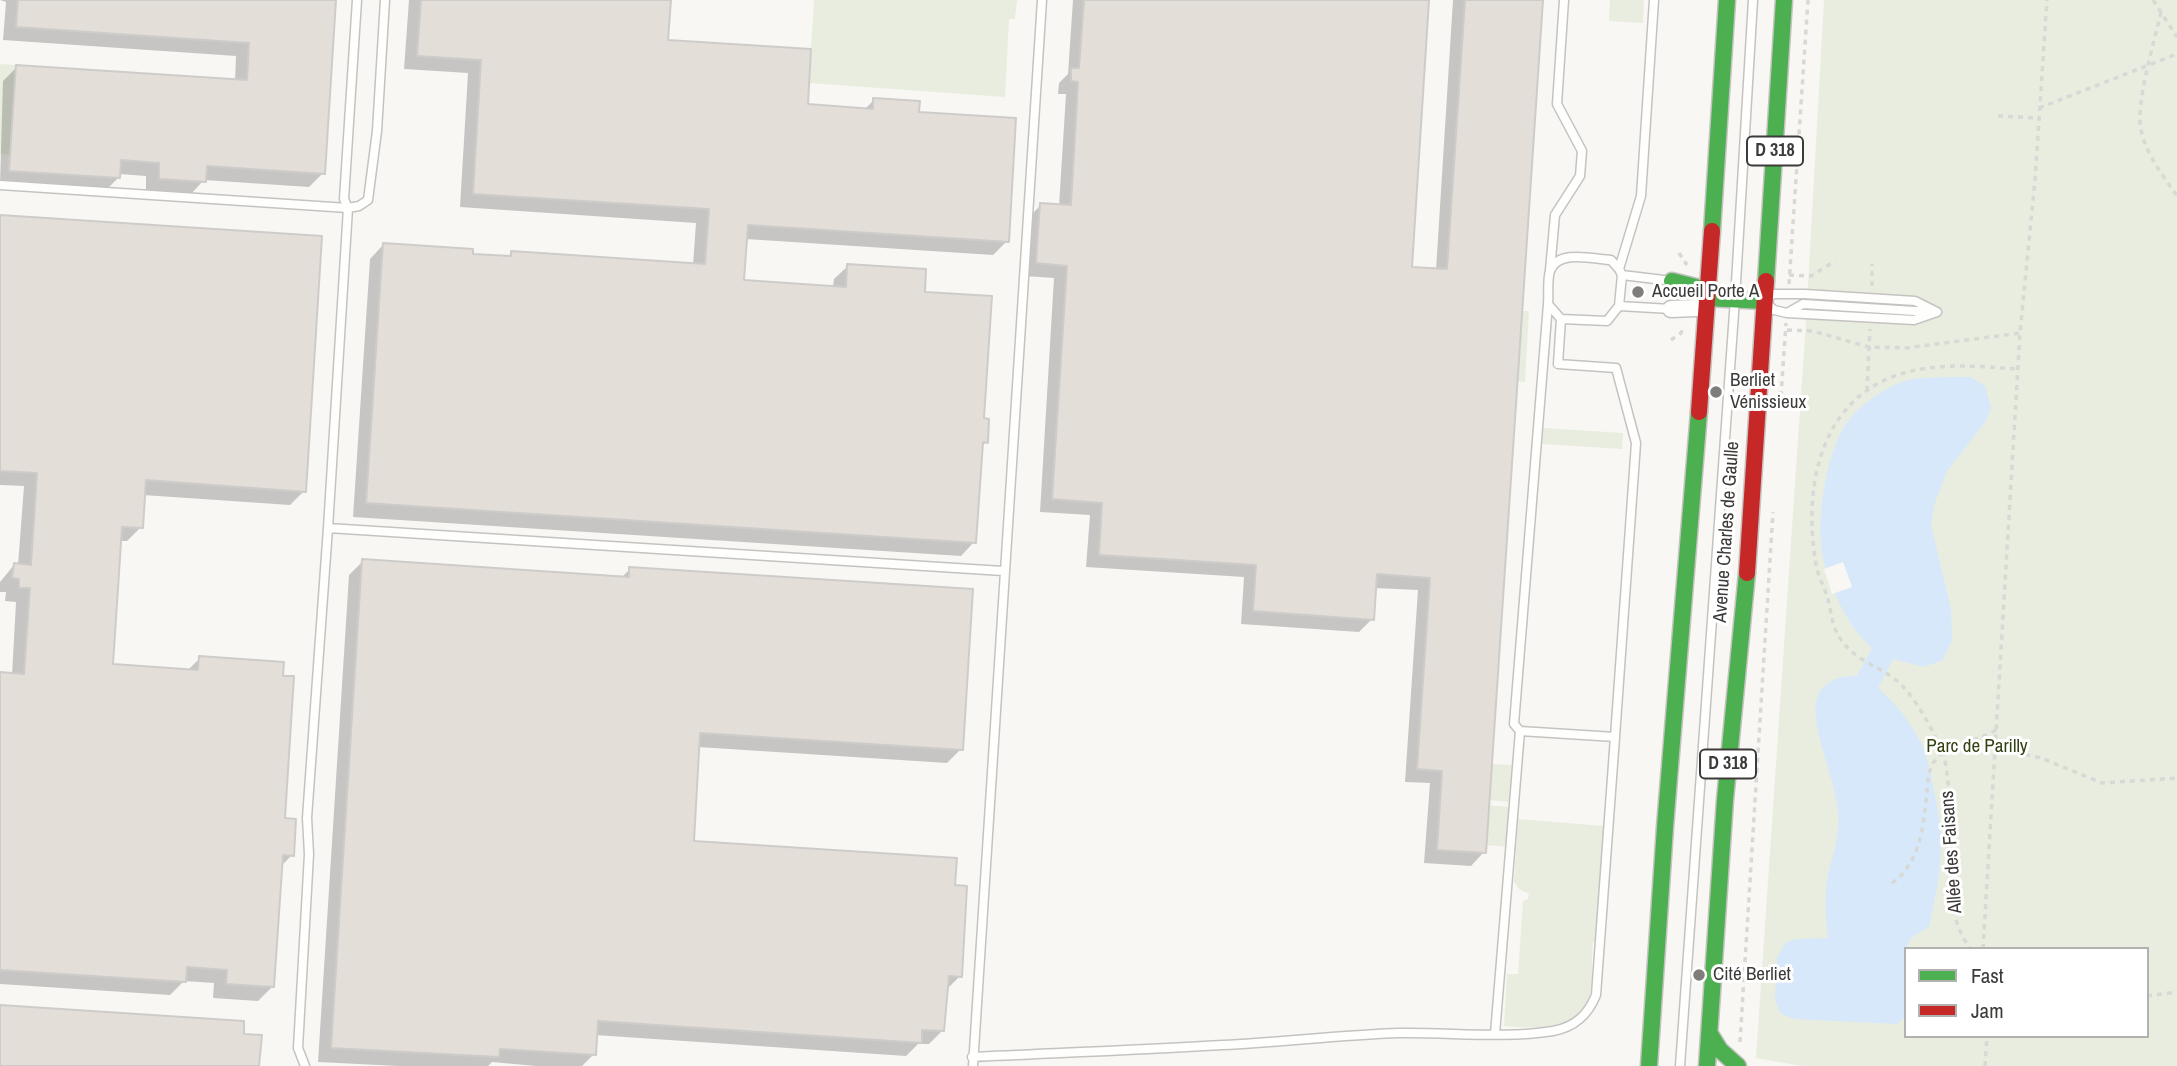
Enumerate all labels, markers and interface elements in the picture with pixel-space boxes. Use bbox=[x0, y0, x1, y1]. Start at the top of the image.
road number: D 318 bbox=[1747, 136, 1803, 166]
place label: Accueil Porte A bbox=[1652, 281, 1759, 303]
marker: Accueil Porte A bbox=[1630, 284, 1646, 300]
place label: Berliet Vénissieux bbox=[1730, 370, 1806, 414]
marker: Berliet Vénissieux bbox=[1708, 384, 1724, 400]
street label: Avenue Charles de Gaulle bbox=[1709, 441, 1745, 623]
park label: Parc de Parilly bbox=[1926, 736, 2028, 758]
road number: D 318 bbox=[1700, 750, 1756, 778]
street label: Allée des Faisans bbox=[1936, 790, 1968, 914]
legend bbox=[1904, 947, 2149, 1038]
text: Fast bbox=[1971, 961, 2004, 990]
place label: Cité Berliet bbox=[1713, 964, 1791, 986]
marker: Cité Berliet bbox=[1691, 967, 1707, 983]
text: Jam bbox=[1971, 996, 2004, 1025]

